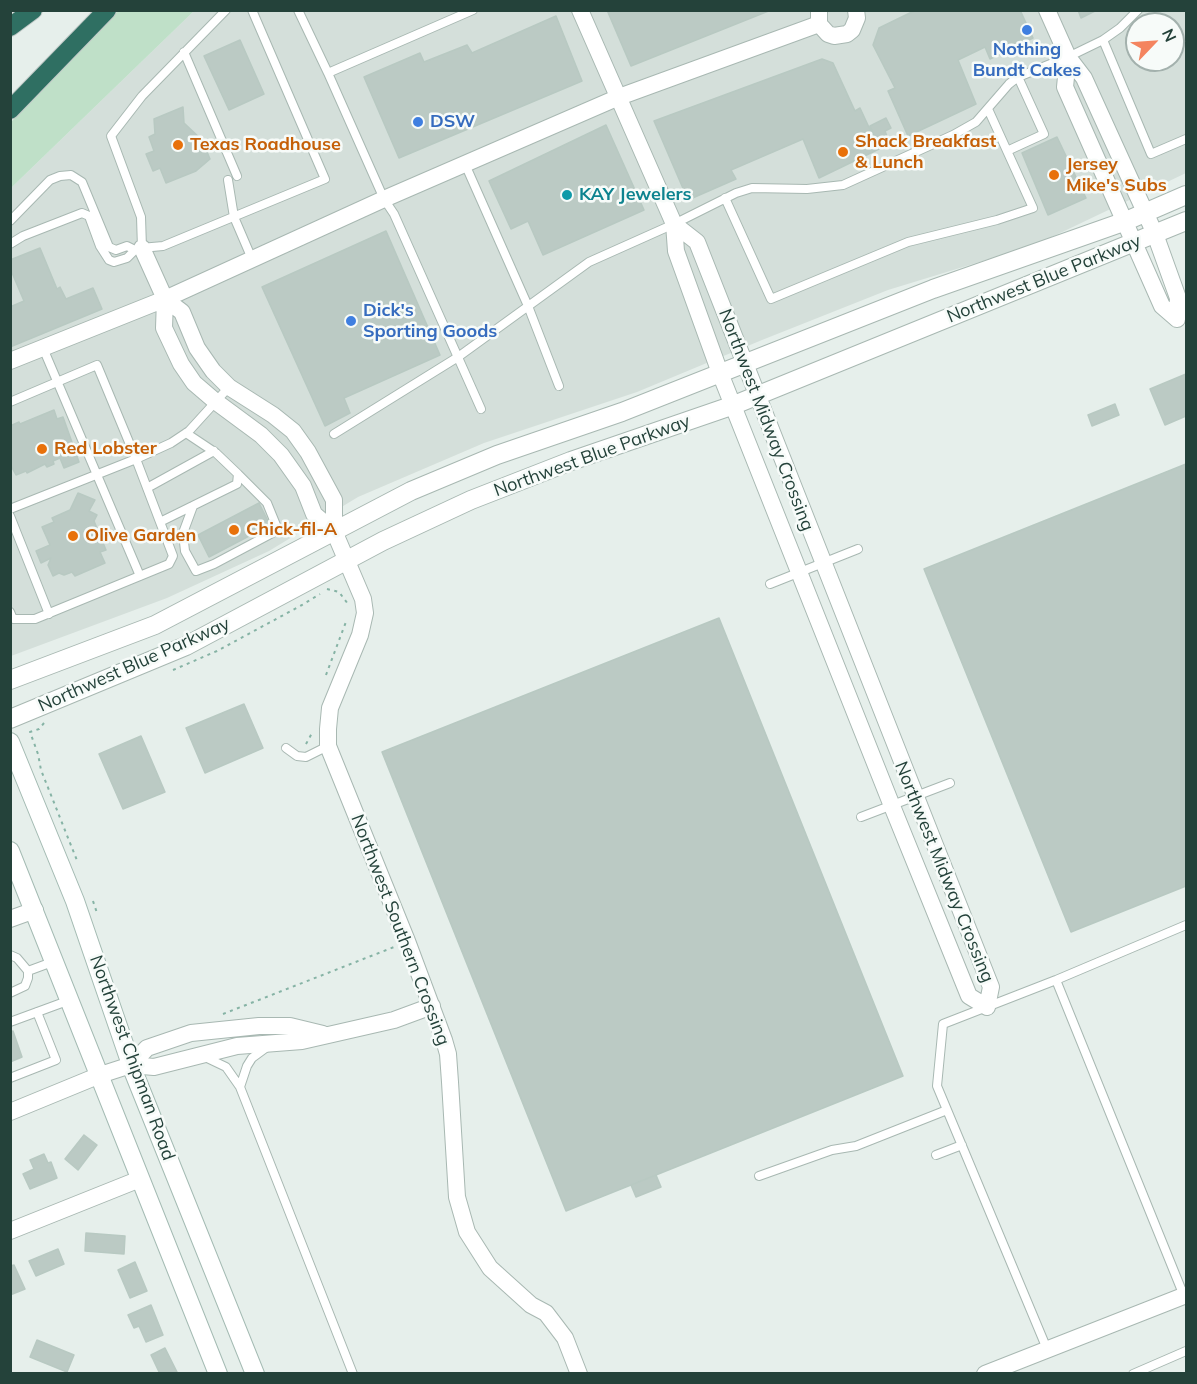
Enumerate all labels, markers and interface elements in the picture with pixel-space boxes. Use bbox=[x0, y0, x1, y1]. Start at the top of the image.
north arrow bbox=[1125, 12, 1185, 72]
marker: Nothing Bundt Cakes bbox=[1020, 23, 1034, 37]
text: N bbox=[1158, 26, 1181, 45]
place label: Nothing Bundt Cakes bbox=[973, 39, 1081, 82]
place label: DSW bbox=[430, 111, 475, 133]
marker: DSW bbox=[411, 115, 425, 129]
place label: Shack Breakfast & Lunch bbox=[855, 131, 996, 174]
place label: Texas Roadhouse bbox=[190, 134, 341, 156]
marker: Texas Roadhouse bbox=[171, 138, 185, 152]
marker: Shack Breakfast & Lunch bbox=[836, 145, 850, 159]
place label: Jersey Mike's Subs bbox=[1066, 154, 1167, 196]
marker: Jersey Mike's Subs bbox=[1047, 168, 1061, 182]
place label: KAY Jewelers bbox=[579, 184, 691, 206]
marker: KAY Jewelers bbox=[560, 188, 574, 202]
street label: Northwest Blue Parkway bbox=[944, 230, 1144, 328]
place label: Dick's Sporting Goods bbox=[363, 300, 497, 342]
street label: Northwest Midway Crossing bbox=[714, 306, 818, 534]
marker: Dick's Sporting Goods bbox=[344, 314, 358, 328]
street label: Northwest Blue Parkway bbox=[491, 410, 693, 502]
place label: Red Lobster bbox=[54, 438, 157, 460]
marker: Red Lobster bbox=[35, 442, 49, 456]
place label: Chick-fil-A bbox=[246, 519, 337, 541]
marker: Chick-fil-A bbox=[227, 523, 241, 537]
place label: Olive Garden bbox=[85, 525, 196, 547]
marker: Olive Garden bbox=[66, 529, 80, 543]
street label: Northwest Blue Parkway bbox=[35, 613, 233, 717]
street label: Northwest Midway Crossing bbox=[890, 758, 998, 986]
street label: Northwest Southern Crossing bbox=[346, 812, 454, 1048]
street label: Northwest Chipman Road bbox=[85, 953, 179, 1163]

